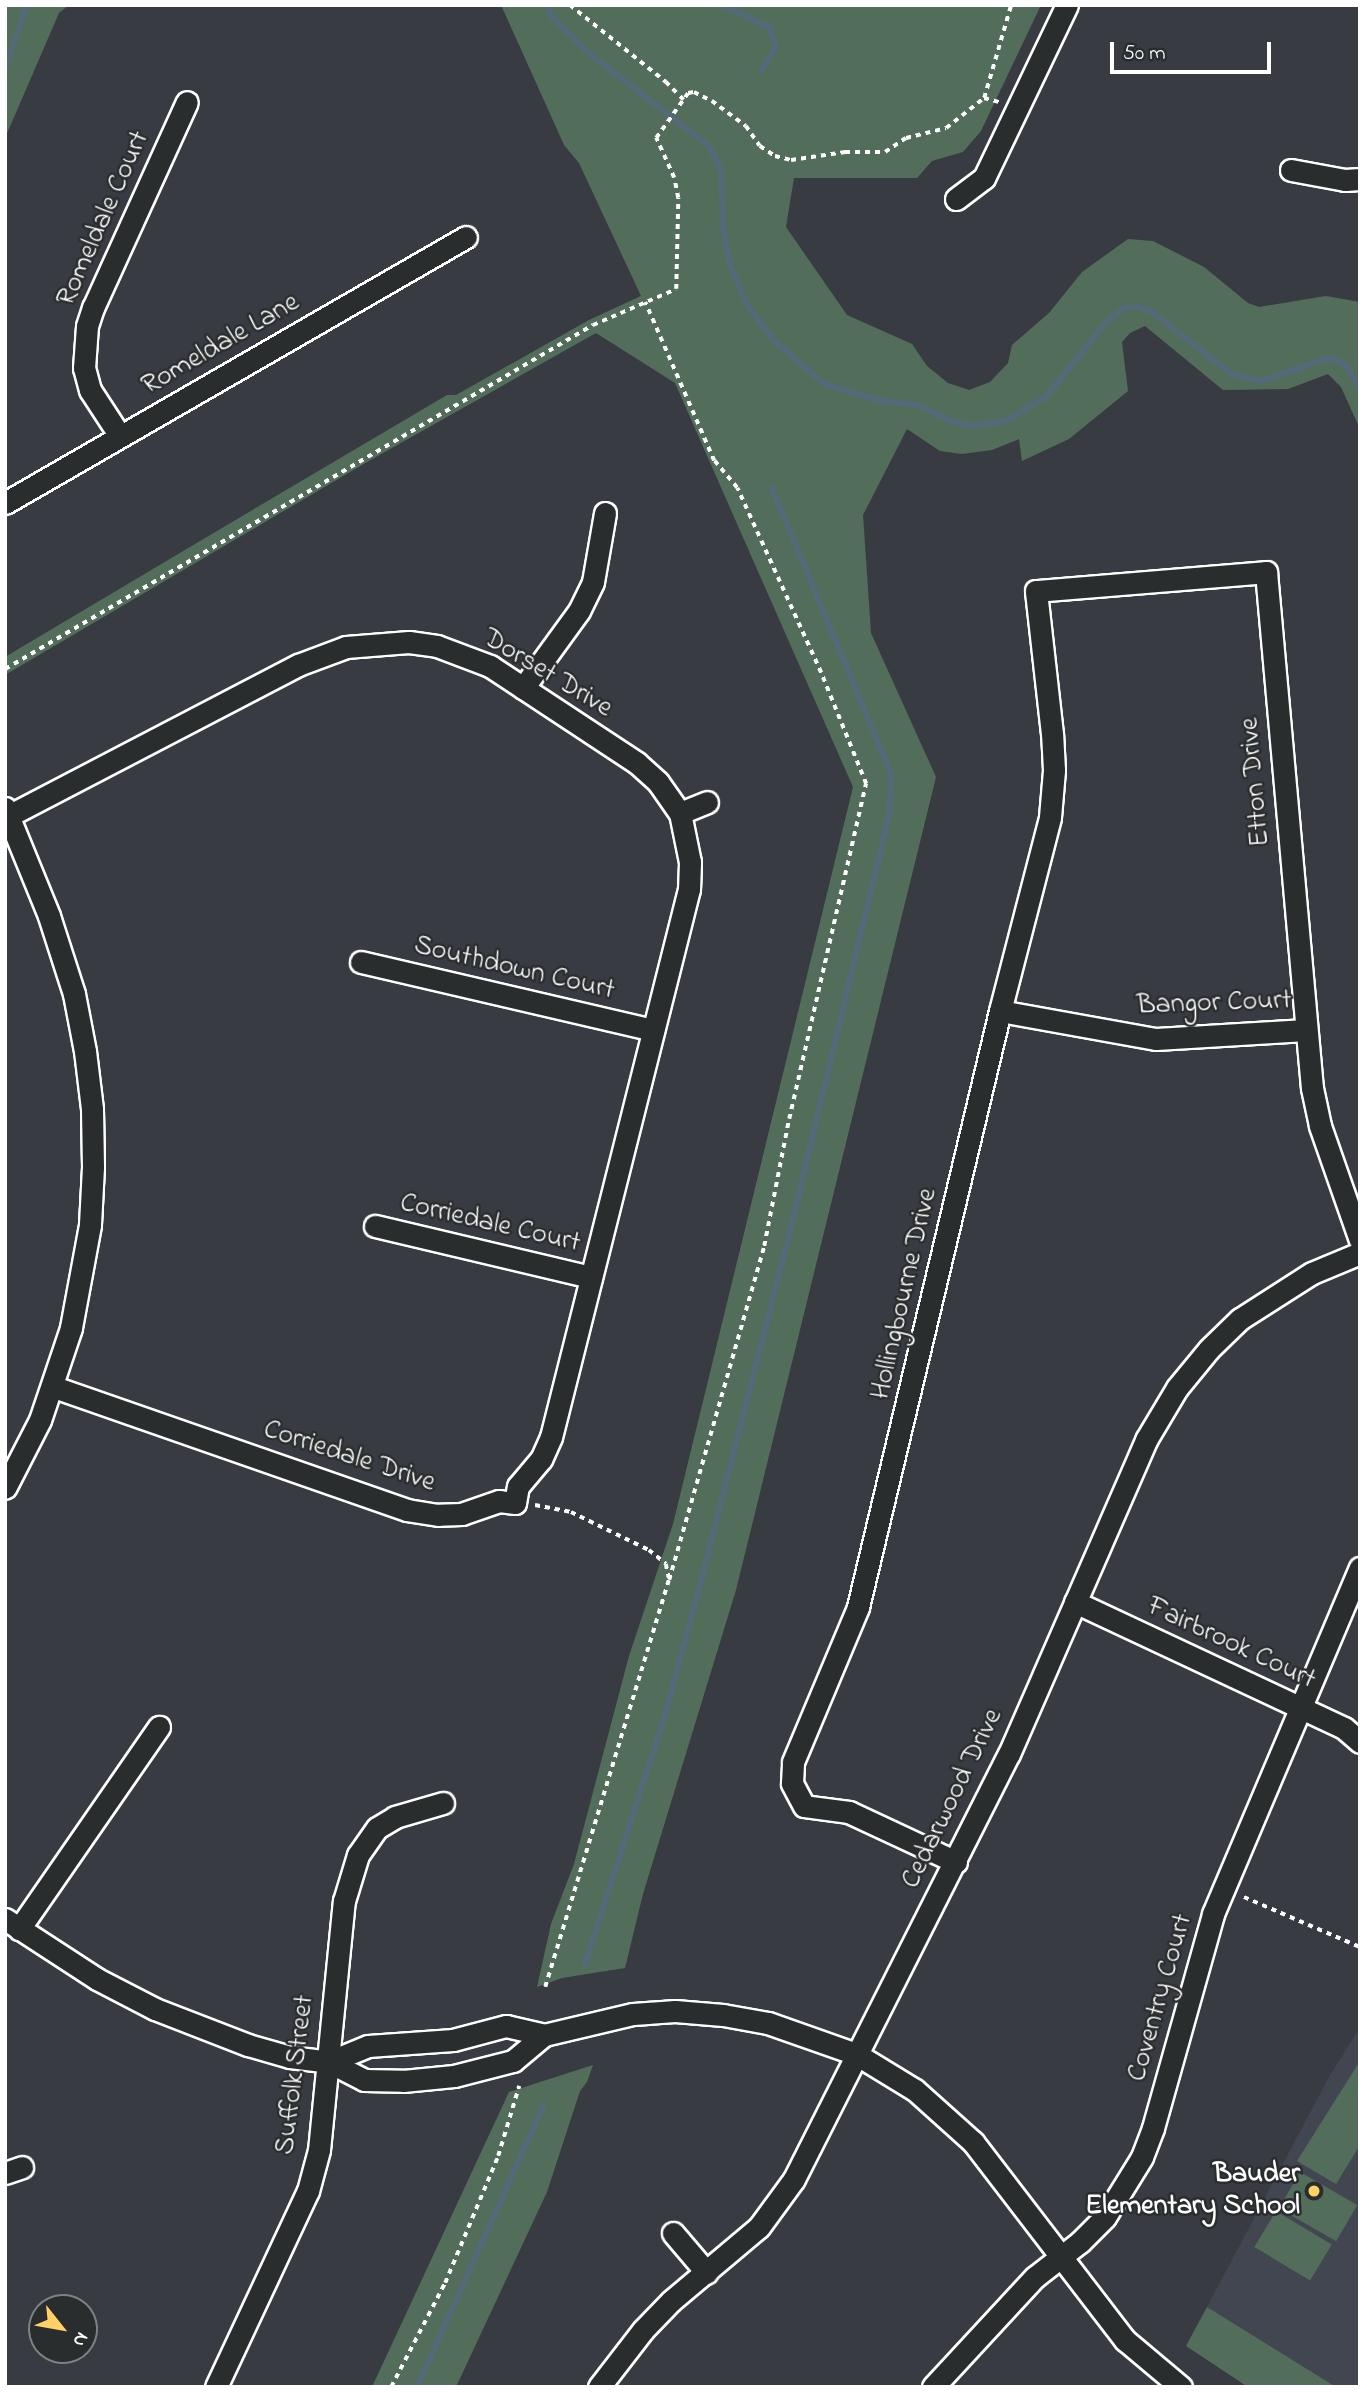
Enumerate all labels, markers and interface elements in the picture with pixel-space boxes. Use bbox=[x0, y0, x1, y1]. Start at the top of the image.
scale bar bbox=[1113, 28, 1274, 72]
text: 50 m bbox=[1123, 39, 1166, 69]
street label: Romeldale Court bbox=[50, 126, 158, 312]
street label: Romeldale Lane bbox=[136, 286, 306, 404]
street label: Dorset Drive bbox=[476, 622, 618, 726]
street label: Etton Drive bbox=[1234, 716, 1278, 848]
street label: Southdown Court bbox=[411, 930, 617, 1008]
street label: Bangor Court bbox=[1136, 985, 1292, 1023]
street label: Hollingbourne Drive bbox=[864, 1185, 946, 1403]
street label: Corriedale Court bbox=[397, 1187, 583, 1261]
street label: Corriedale Drive bbox=[259, 1413, 439, 1501]
street label: Fairbrook Court bbox=[1141, 1590, 1321, 1698]
street label: Cedarwood Drive bbox=[895, 1704, 1011, 1894]
street label: Coventry Court bbox=[1121, 1910, 1201, 2086]
street label: Suffolk Street bbox=[270, 1993, 322, 2157]
place label: Bauder Elementary School bbox=[1085, 2158, 1300, 2224]
marker: Bauder Elementary School bbox=[1306, 2183, 1322, 2199]
north arrow bbox=[28, 2294, 98, 2364]
text: N bbox=[65, 2327, 95, 2351]

